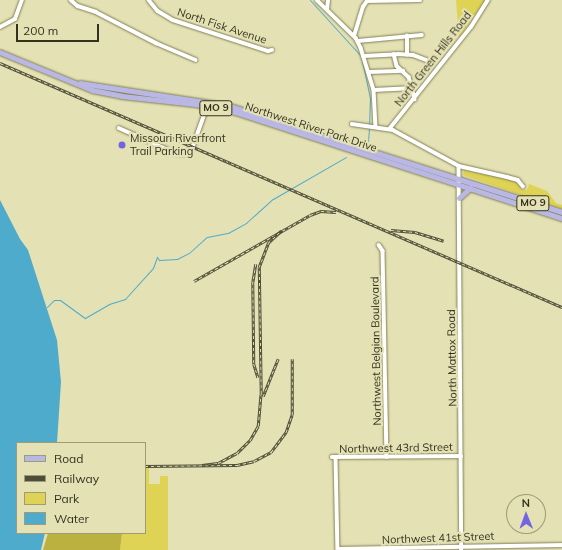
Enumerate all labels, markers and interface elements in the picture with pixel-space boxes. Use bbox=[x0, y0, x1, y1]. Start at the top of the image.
street label: North Fisk Avenue bbox=[176, 5, 268, 47]
street label: North Green Hills Road bbox=[392, 9, 474, 109]
scale bar bbox=[18, 16, 101, 42]
text: 200 m bbox=[23, 23, 58, 38]
street label: Northwest River Park Drive bbox=[243, 99, 379, 155]
road number: MO 9 bbox=[199, 100, 233, 116]
place label: Missouri Riverfront Trail Parking bbox=[130, 132, 226, 158]
marker: Missouri Riverfront Trail Parking bbox=[117, 140, 127, 150]
road number: MO 9 bbox=[516, 195, 550, 211]
street label: Northwest Belgian Boulevard bbox=[368, 276, 384, 426]
street label: North Mattox Road bbox=[445, 309, 459, 407]
street label: Northwest 43rd Street bbox=[339, 440, 453, 456]
legend bbox=[16, 442, 146, 534]
text: Road bbox=[54, 451, 83, 466]
text: Railway bbox=[54, 471, 99, 486]
text: Park bbox=[54, 491, 79, 506]
north arrow bbox=[506, 494, 546, 534]
text: N bbox=[522, 496, 530, 510]
text: Water bbox=[54, 511, 89, 526]
street label: Northwest 41st Street bbox=[382, 529, 494, 547]

